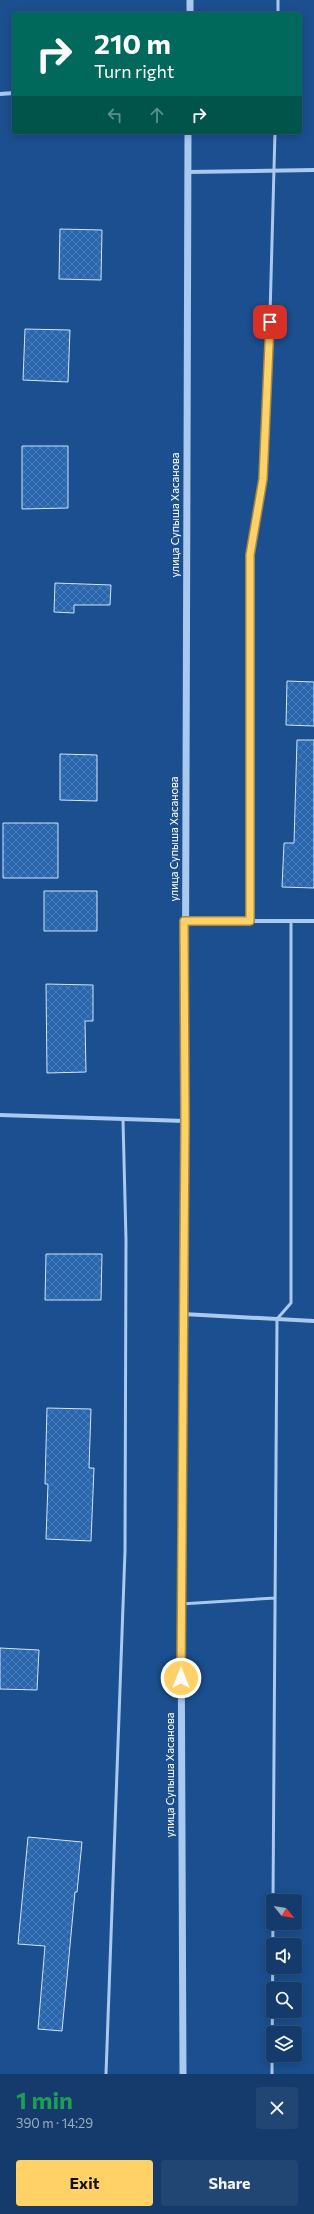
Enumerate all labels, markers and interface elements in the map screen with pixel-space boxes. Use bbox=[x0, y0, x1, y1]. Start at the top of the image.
text: 210 m bbox=[94, 26, 171, 60]
icon: right bbox=[28, 28, 80, 80]
text: Turn right bbox=[94, 60, 174, 82]
icon: left bbox=[104, 104, 126, 126]
icon: ahead bbox=[146, 104, 168, 126]
icon: right bbox=[188, 104, 210, 126]
pin bbox=[253, 305, 287, 339]
icon: arrive bbox=[259, 311, 281, 333]
street label: улица Супыша Хасанова bbox=[168, 452, 181, 578]
street label: улица Супыша Хасанова bbox=[167, 776, 180, 902]
position arrow bbox=[160, 1657, 202, 1699]
street label: улица Супыша Хасанова bbox=[163, 1712, 176, 1838]
north arrow bbox=[266, 1894, 302, 1930]
map controls bbox=[266, 1894, 302, 2062]
button: sound bbox=[266, 1938, 302, 1974]
button: search bbox=[266, 1982, 302, 2018]
button: layers bbox=[266, 2026, 302, 2062]
text: 1 min bbox=[16, 2085, 73, 2114]
button: close bbox=[256, 2087, 298, 2129]
text: 390 m · 14:29 bbox=[16, 2115, 93, 2131]
button: Exit bbox=[16, 2160, 153, 2206]
button: Share bbox=[161, 2160, 298, 2206]

